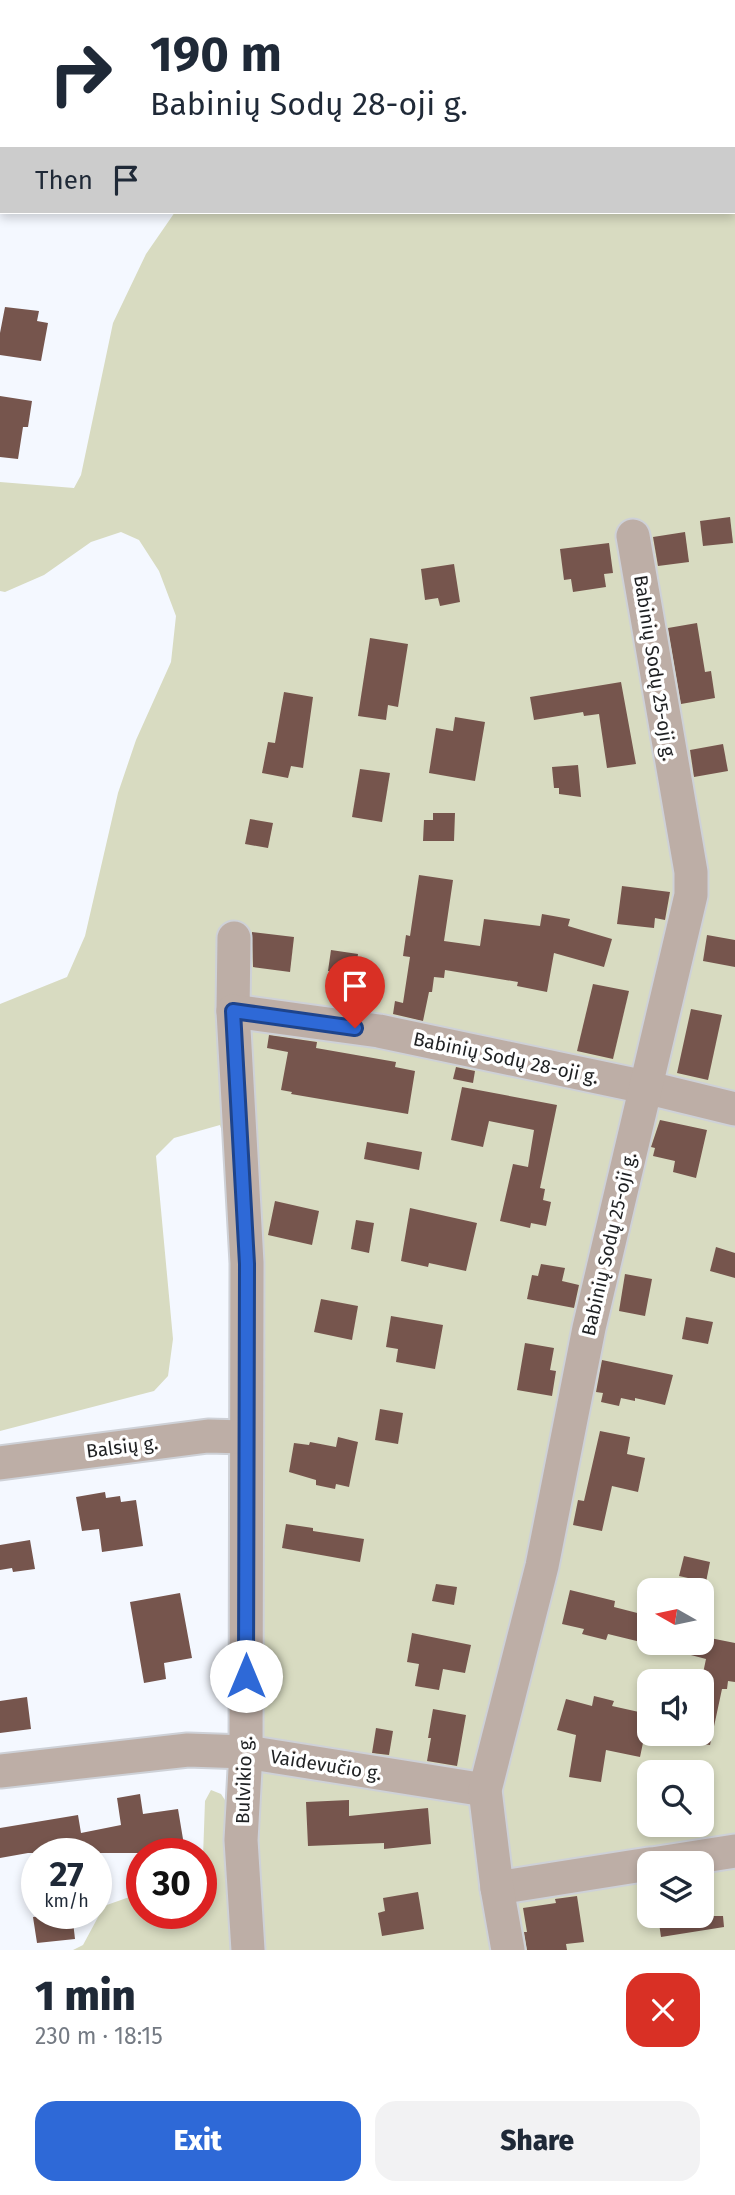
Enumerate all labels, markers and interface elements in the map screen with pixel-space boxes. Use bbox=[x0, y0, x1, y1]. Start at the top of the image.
text: 190 m bbox=[150, 25, 282, 84]
icon: right bbox=[35, 28, 126, 119]
text: Babinių Sodų 28-oji g. bbox=[150, 85, 468, 123]
icon: arrive bbox=[107, 161, 145, 199]
text: Then bbox=[35, 165, 93, 196]
street label: Babinių Sodų 25-oji g. bbox=[629, 573, 681, 763]
pin bbox=[325, 956, 385, 1028]
icon: arrive bbox=[336, 967, 374, 1005]
street label: Babinių Sodų 28-oji g. bbox=[411, 1027, 601, 1089]
street label: Babinių Sodų 25-oji g. bbox=[577, 1150, 641, 1338]
street label: Balsių g. bbox=[85, 1431, 159, 1463]
north arrow bbox=[637, 1578, 714, 1656]
map controls bbox=[637, 1578, 714, 1928]
position arrow bbox=[209, 1639, 283, 1713]
button: sound bbox=[637, 1669, 714, 1746]
street label: Bulvikio g. bbox=[231, 1735, 257, 1825]
street label: Vaidevučio g. bbox=[269, 1745, 383, 1785]
button: search bbox=[637, 1760, 714, 1837]
speed limit sign: 30 bbox=[126, 1838, 217, 1929]
button: layers bbox=[637, 1851, 714, 1928]
text: 27 bbox=[49, 1853, 84, 1895]
text: km/h bbox=[44, 1890, 89, 1912]
text: 1 min bbox=[35, 1971, 136, 2021]
button: close bbox=[626, 1973, 700, 2047]
text: 230 m · 18:15 bbox=[35, 2022, 163, 2050]
button: Exit bbox=[35, 2101, 361, 2181]
button: Share bbox=[375, 2101, 700, 2181]

